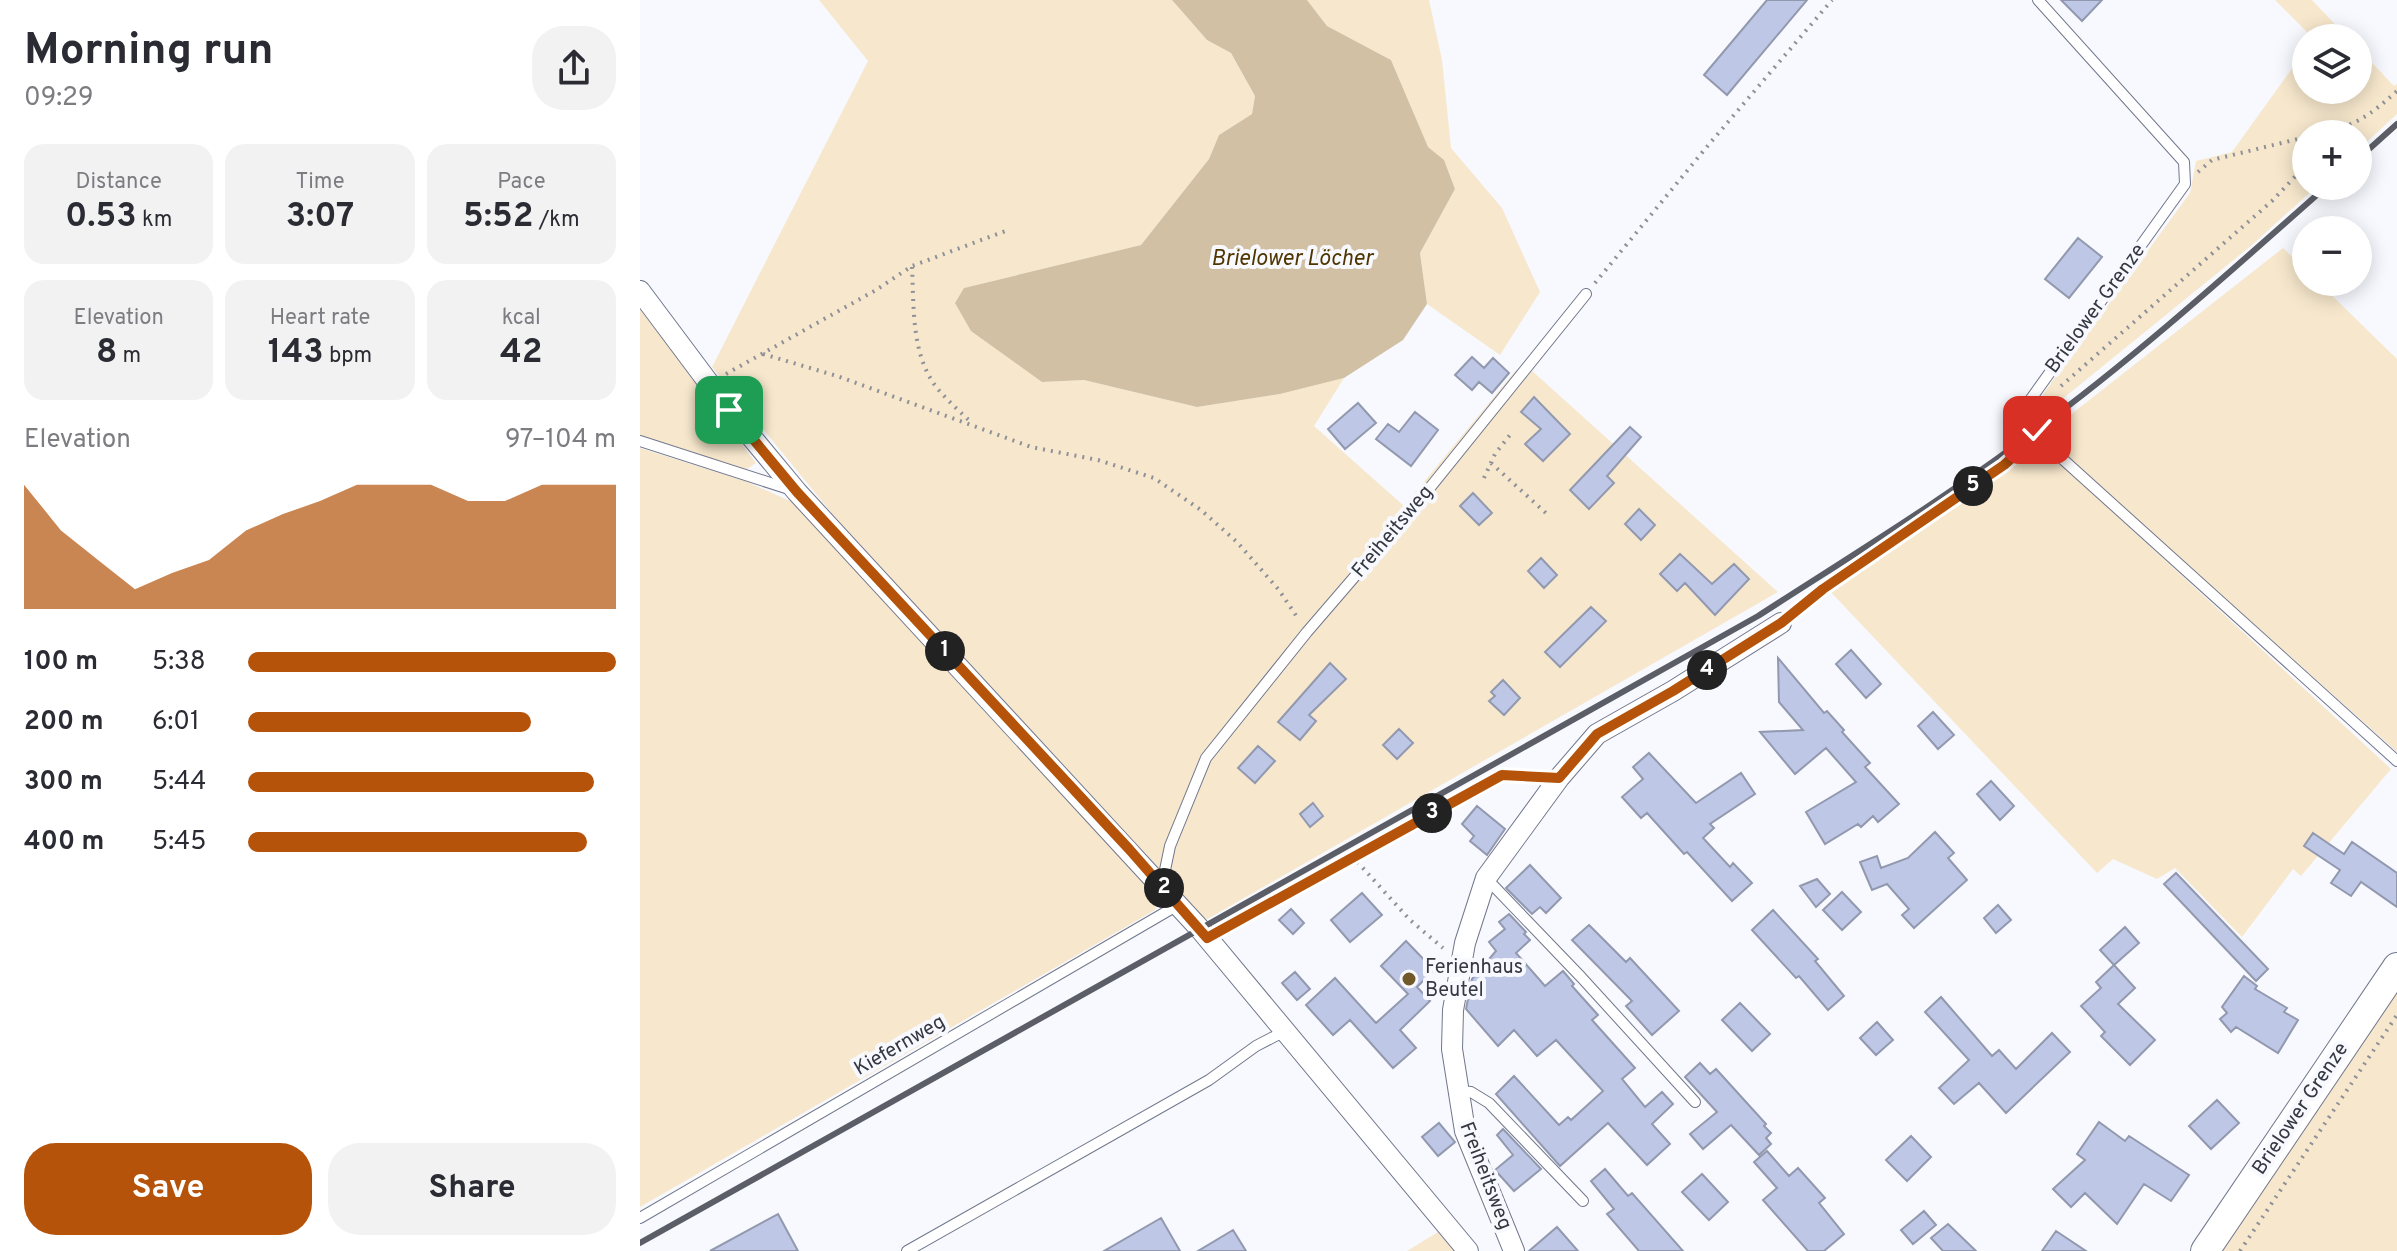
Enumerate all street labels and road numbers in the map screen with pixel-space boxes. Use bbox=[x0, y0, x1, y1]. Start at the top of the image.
street label: Brielower Grenze bbox=[2040, 239, 2152, 379]
street label: Freiheitsweg bbox=[1347, 480, 1439, 584]
street label: Kiefernweg bbox=[850, 1009, 950, 1083]
street label: Brielower Grenze bbox=[2247, 1038, 2355, 1180]
street label: Freiheitsweg bbox=[1453, 1118, 1517, 1234]

